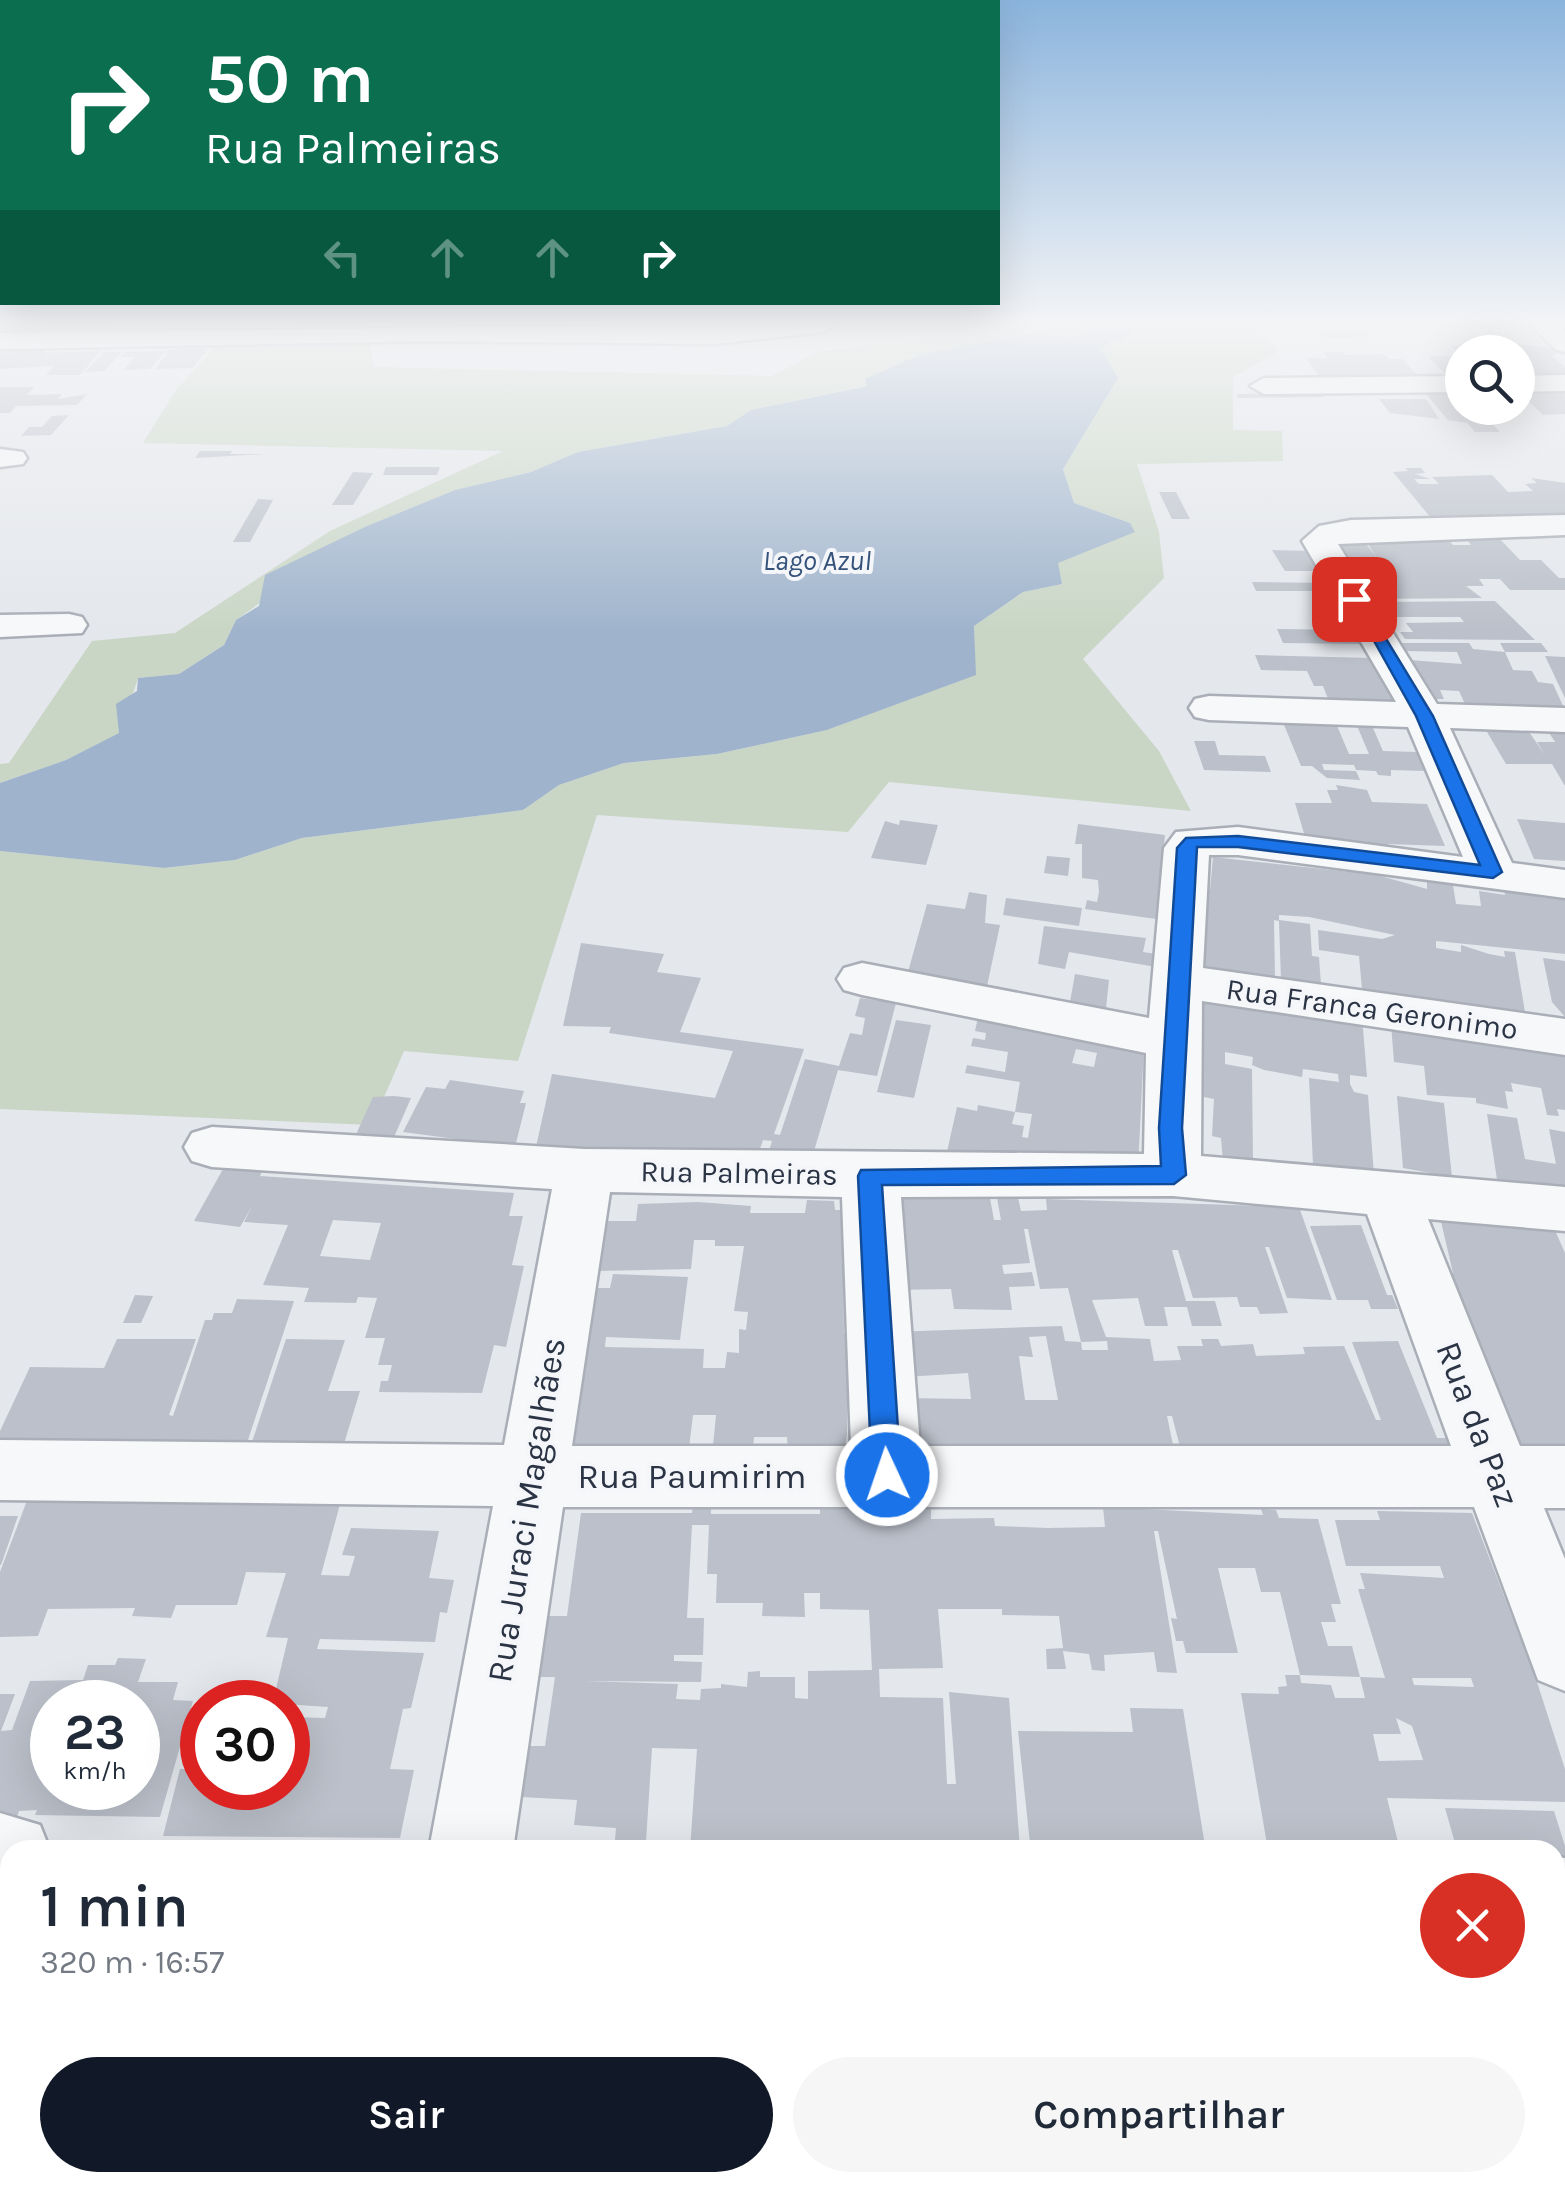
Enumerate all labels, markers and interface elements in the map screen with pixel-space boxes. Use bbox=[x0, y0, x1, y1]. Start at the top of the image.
text: 50 m bbox=[205, 38, 374, 120]
icon: right bbox=[40, 40, 170, 170]
text: Rua Palmeiras bbox=[205, 122, 501, 174]
icon: left bbox=[315, 230, 370, 285]
icon: ahead bbox=[420, 230, 475, 285]
icon: ahead bbox=[525, 230, 580, 285]
icon: right bbox=[630, 230, 685, 285]
map controls bbox=[1445, 335, 1535, 425]
button: search bbox=[1445, 335, 1535, 425]
water label: Lago Azul bbox=[763, 544, 871, 577]
pin bbox=[1312, 557, 1397, 642]
icon: arrive bbox=[1327, 572, 1382, 627]
street label: Rua Franca Geronimo bbox=[1224, 971, 1520, 1047]
street label: Rua Palmeiras bbox=[640, 1153, 838, 1193]
street label: Rua Juraci Magalhães bbox=[479, 1335, 574, 1686]
street label: Rua da Paz bbox=[1427, 1336, 1528, 1513]
position arrow bbox=[835, 1423, 939, 1527]
street label: Rua Paumirim bbox=[577, 1456, 807, 1497]
speed limit sign: 30 bbox=[180, 1680, 310, 1810]
text: 23 bbox=[64, 1703, 126, 1762]
text: km/h bbox=[63, 1756, 127, 1785]
text: 1 min bbox=[40, 1871, 189, 1941]
button: close bbox=[1420, 1873, 1525, 1978]
text: 320 m · 16:57 bbox=[40, 1944, 224, 1981]
button: Sair bbox=[40, 2057, 773, 2172]
button: Compartilhar bbox=[793, 2057, 1525, 2172]

